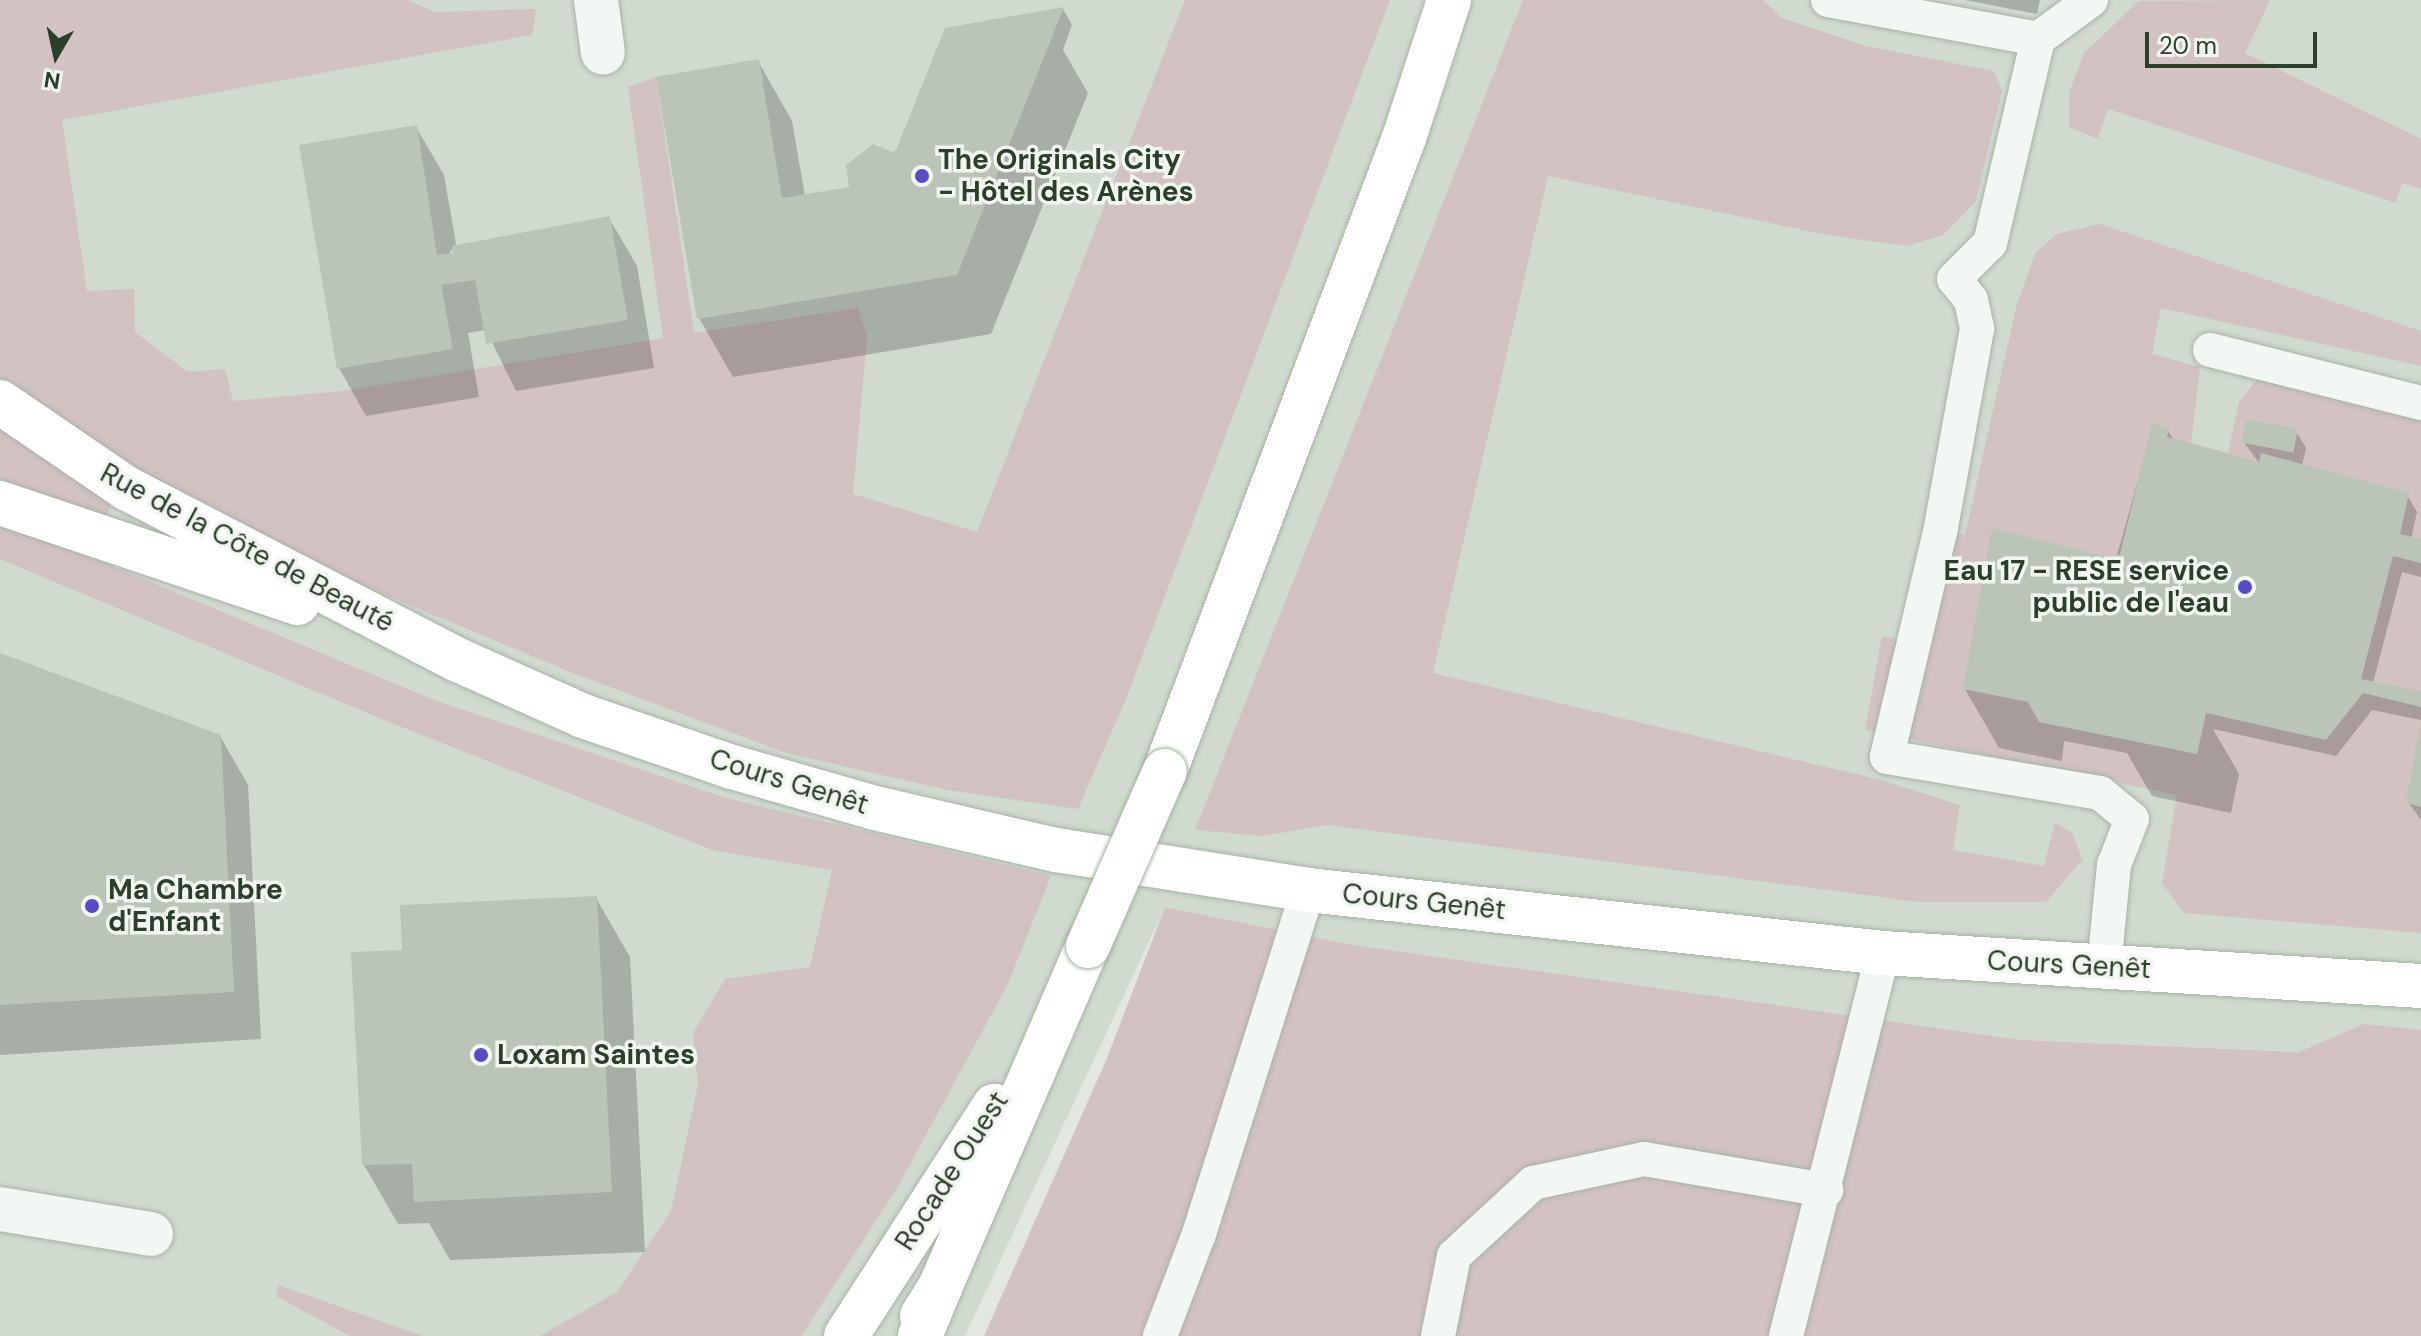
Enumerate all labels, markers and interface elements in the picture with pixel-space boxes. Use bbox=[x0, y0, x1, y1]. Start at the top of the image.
north arrow bbox=[16, 16, 96, 96]
scale bar bbox=[2149, 16, 2321, 66]
text: 20 m bbox=[2159, 30, 2217, 61]
text: N bbox=[42, 65, 62, 96]
place label: The Originals City - Hôtel des Arènes bbox=[938, 143, 1194, 209]
marker: The Originals City - Hôtel des Arènes bbox=[913, 167, 931, 185]
street label: Rue de la Côte de Beauté bbox=[95, 456, 399, 640]
place label: Eau 17 - RESE service public de l'eau bbox=[1944, 554, 2229, 620]
marker: Eau 17 - RESE service public de l'eau bbox=[2236, 578, 2254, 596]
street label: Cours Genêt bbox=[706, 742, 872, 822]
place label: Ma Chambre d'Enfant bbox=[108, 873, 283, 939]
street label: Cours Genêt bbox=[1341, 877, 1507, 927]
marker: Ma Chambre d'Enfant bbox=[83, 897, 101, 915]
street label: Cours Genêt bbox=[1986, 944, 2152, 986]
place label: Loxam Saintes bbox=[497, 1038, 695, 1072]
marker: Loxam Saintes bbox=[472, 1046, 490, 1064]
street label: Rocade Ouest bbox=[888, 1085, 1016, 1257]

